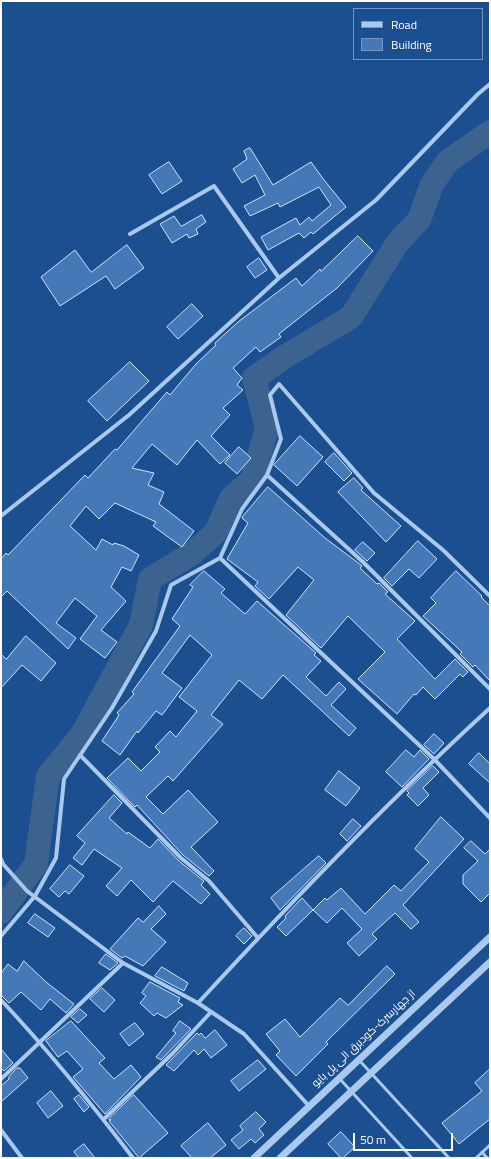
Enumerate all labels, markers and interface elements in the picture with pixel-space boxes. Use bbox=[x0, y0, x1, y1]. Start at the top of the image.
legend bbox=[353, 8, 483, 60]
text: Road bbox=[391, 15, 417, 34]
text: Building bbox=[391, 35, 432, 54]
street label: از جهارسرک-کودبرق الی پل بایو bbox=[309, 988, 419, 1090]
scale bar bbox=[355, 1125, 455, 1151]
text: 50 m bbox=[360, 1130, 386, 1149]

